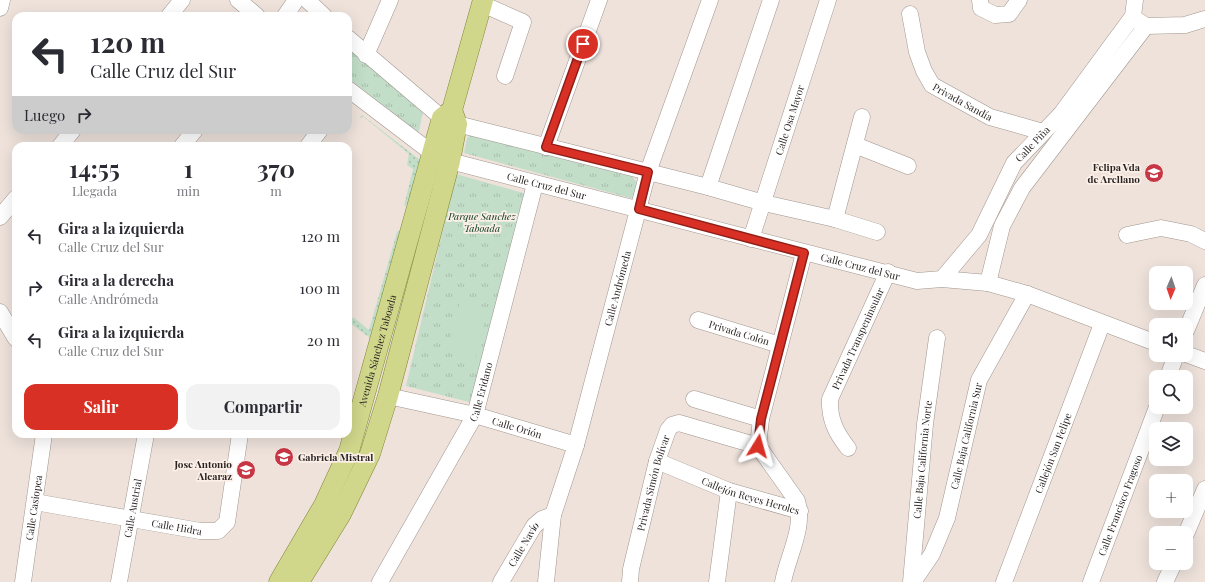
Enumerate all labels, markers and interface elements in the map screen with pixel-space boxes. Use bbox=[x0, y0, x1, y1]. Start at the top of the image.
text: 120 m bbox=[90, 23, 165, 60]
pin bbox=[566, 27, 600, 61]
icon: left bbox=[24, 28, 76, 80]
icon: arrive bbox=[572, 33, 594, 55]
text: Calle Cruz del Sur bbox=[90, 59, 236, 83]
street label: Privada Sandía bbox=[930, 80, 995, 124]
street label: Calle Osa Mayor bbox=[772, 83, 807, 157]
icon: right bbox=[73, 104, 95, 126]
text: Luego bbox=[24, 105, 65, 125]
street label: Calle Piña bbox=[1012, 123, 1053, 165]
text: 14:55 bbox=[69, 152, 120, 184]
text: 1 bbox=[184, 152, 193, 184]
text: 370 bbox=[257, 152, 295, 184]
place label: Felipa Vda de Arellano bbox=[1088, 160, 1141, 186]
school or university icon: Felipa Vda de Arellano bbox=[1143, 162, 1165, 184]
street label: Calle Cruz del Sur bbox=[505, 169, 588, 203]
text: Llegada bbox=[72, 182, 117, 199]
text: min bbox=[177, 182, 200, 199]
text: m bbox=[270, 182, 282, 199]
park label: Parque Sanchez Taboada bbox=[447, 209, 516, 235]
text: Gira a la izquierda bbox=[58, 218, 184, 238]
icon: left bbox=[24, 225, 46, 247]
text: 120 m bbox=[301, 226, 340, 246]
text: Calle Cruz del Sur bbox=[58, 238, 164, 255]
street label: Calle Andrómeda bbox=[601, 249, 634, 328]
street label: Calle Cruz del Sur bbox=[819, 250, 902, 283]
north arrow bbox=[1149, 266, 1193, 310]
map controls bbox=[1149, 266, 1193, 570]
text: Gira a la derecha bbox=[58, 270, 174, 290]
icon: right bbox=[24, 277, 46, 299]
text: 100 m bbox=[299, 278, 340, 298]
street label: Privada Transpeninsular bbox=[828, 285, 887, 392]
text: Calle Andrómeda bbox=[58, 290, 158, 307]
street label: Avenida Sánchez Taboada bbox=[355, 293, 399, 409]
street label: Privada Colón bbox=[707, 317, 771, 348]
button: sound bbox=[1149, 318, 1193, 362]
text: Gira a la izquierda bbox=[58, 322, 184, 342]
icon: left bbox=[24, 329, 46, 351]
text: 20 m bbox=[307, 330, 340, 350]
text: Calle Cruz del Sur bbox=[58, 342, 164, 359]
street label: Calle Eridano bbox=[466, 360, 496, 424]
button: search bbox=[1149, 370, 1193, 414]
street label: Calle Baja California Sur bbox=[947, 381, 985, 491]
button: Salir bbox=[24, 384, 178, 430]
button: Compartir bbox=[186, 384, 340, 430]
street label: Calle Baja California Norte bbox=[910, 399, 935, 519]
street label: Callejón San Felipe bbox=[1031, 411, 1075, 495]
street label: Calle Orión bbox=[491, 413, 544, 442]
button: layers bbox=[1149, 422, 1193, 466]
position arrow bbox=[737, 425, 779, 467]
street label: Privada Simón Bolívar bbox=[633, 432, 673, 532]
school or university icon: Gabriela Mistral bbox=[273, 446, 295, 468]
place label: Gabriela Mistral bbox=[298, 450, 373, 464]
street label: Calle Francisco Fragoso bbox=[1094, 452, 1146, 558]
place label: Jose Antonio Alcaraz bbox=[173, 457, 232, 483]
school or university icon: Jose Antonio Alcaraz bbox=[235, 459, 257, 481]
street label: Callejón Reyes Heroles bbox=[700, 473, 801, 518]
street label: Calle Casiopea bbox=[22, 474, 45, 541]
button: + bbox=[1149, 474, 1193, 518]
street label: Calle Austrial bbox=[120, 477, 145, 539]
street label: Calle Hidra bbox=[151, 516, 203, 538]
street label: Calle Navío bbox=[505, 518, 542, 569]
button: − bbox=[1149, 526, 1193, 570]

